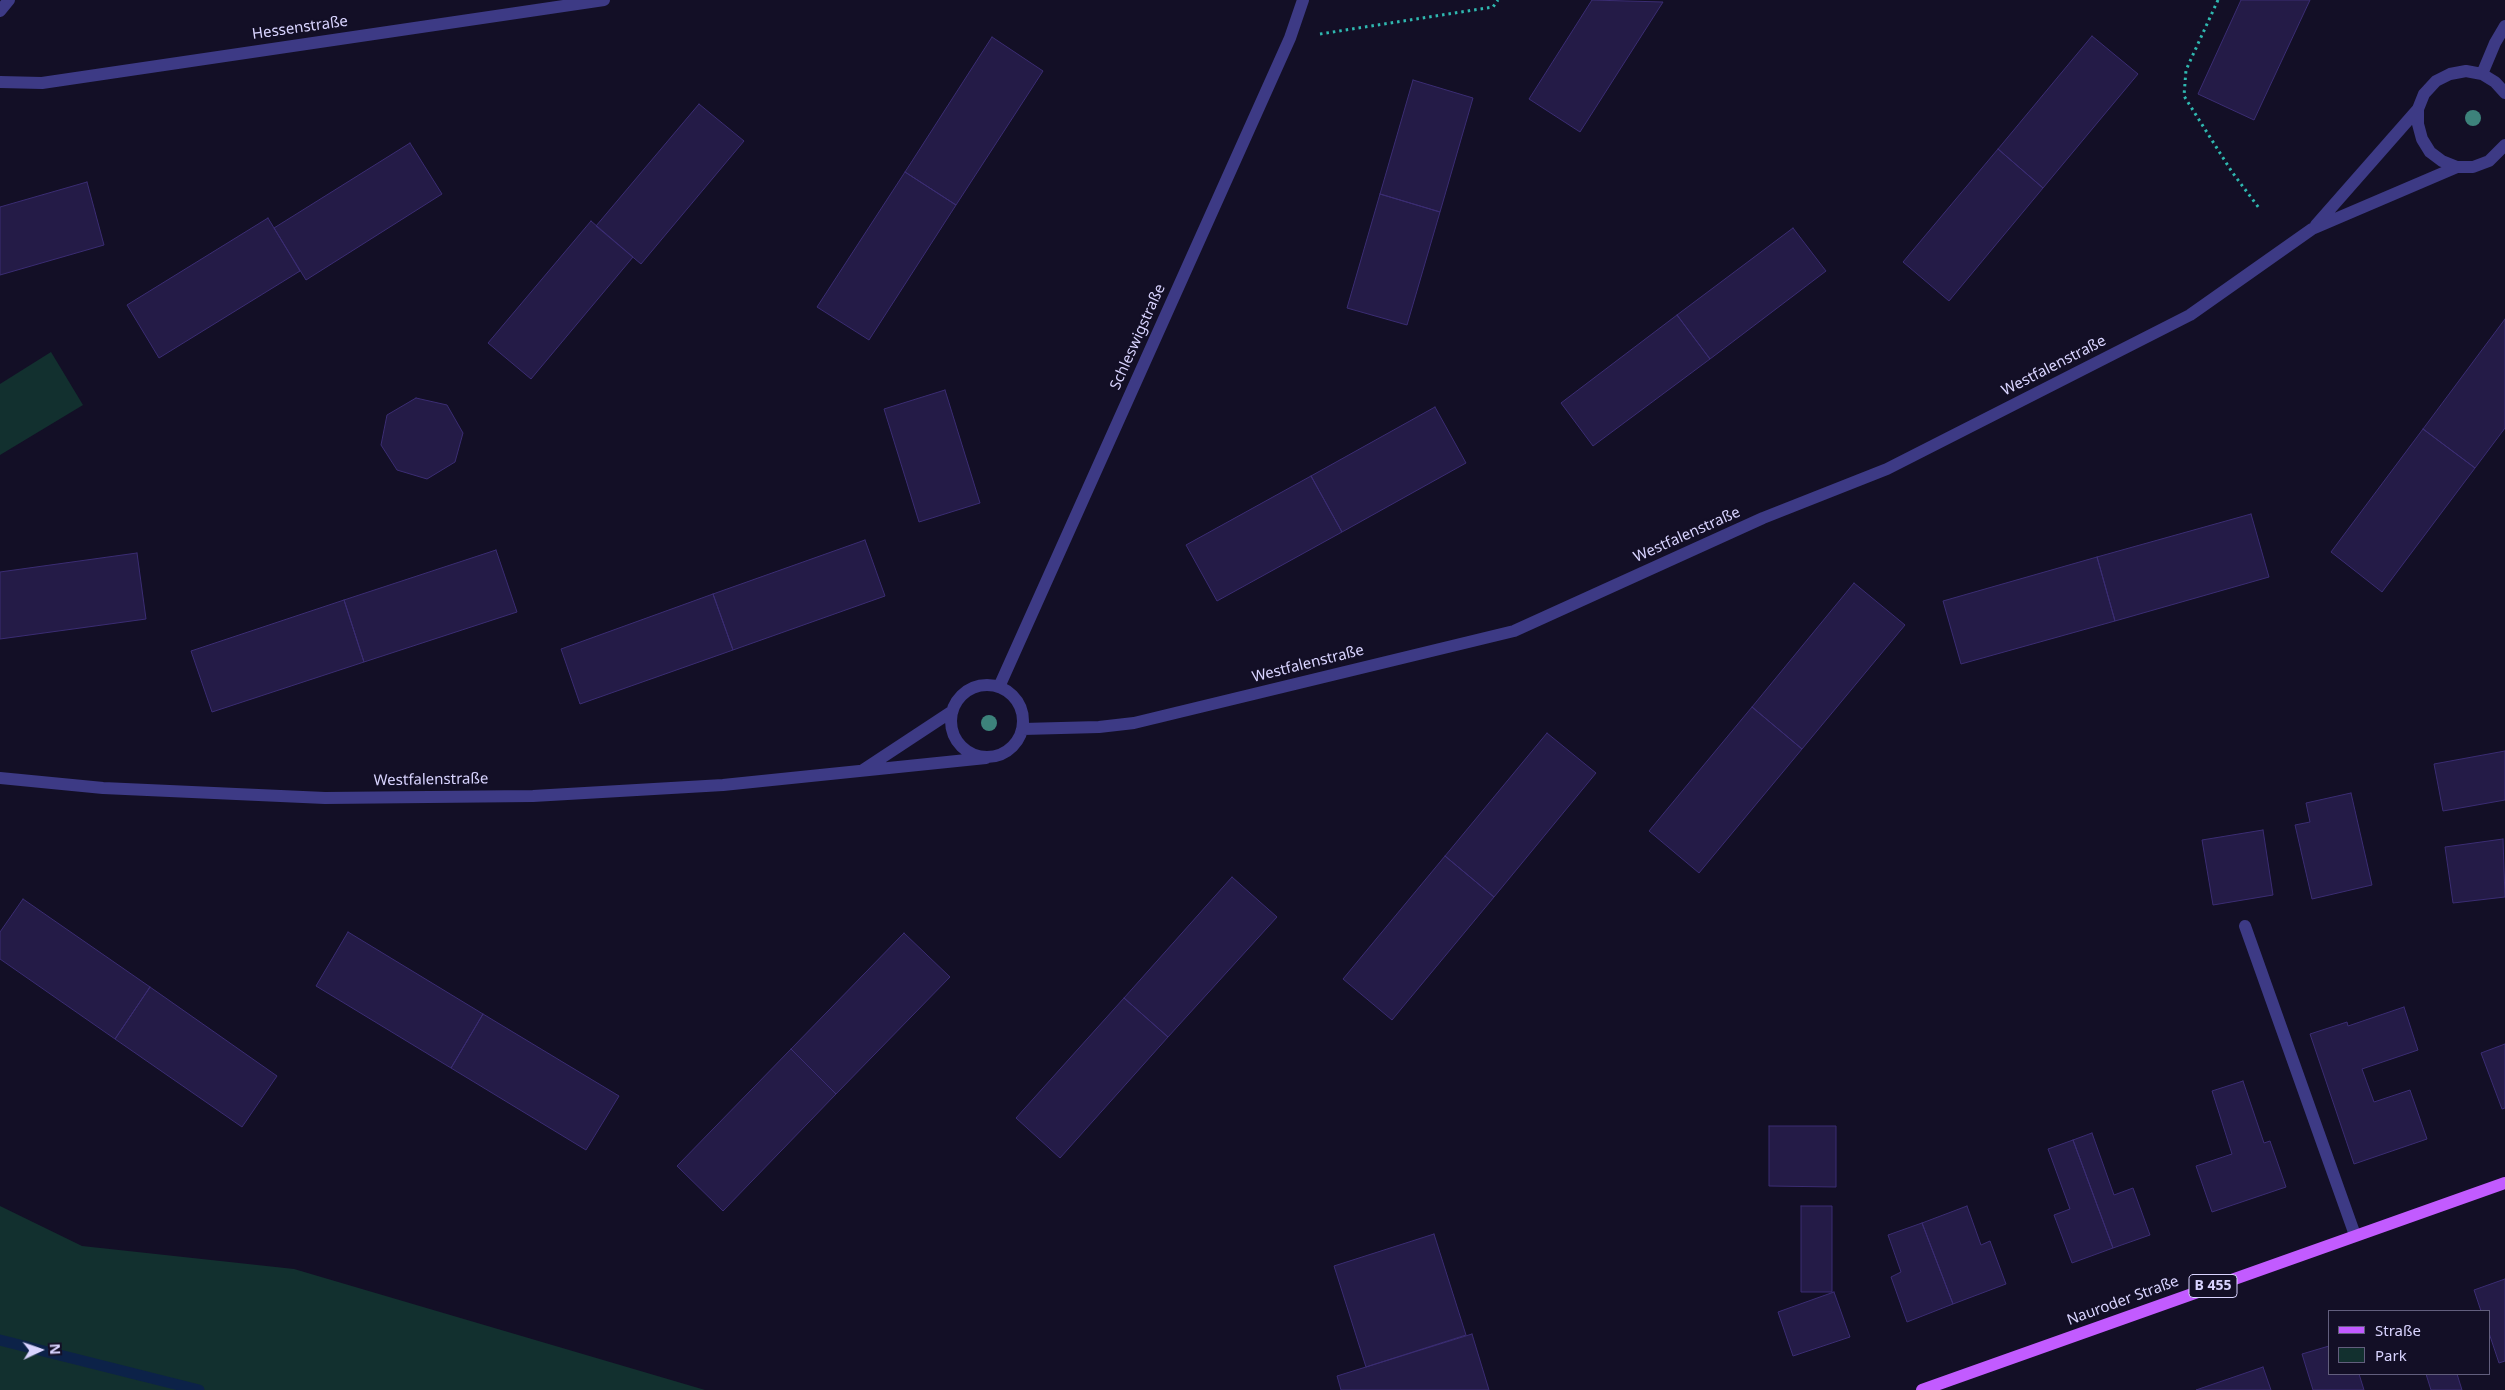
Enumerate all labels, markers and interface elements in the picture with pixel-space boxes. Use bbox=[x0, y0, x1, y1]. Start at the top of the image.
street label: Hessenstraße bbox=[251, 12, 349, 44]
street label: Schleswigstraße bbox=[1107, 281, 1169, 393]
street label: Westfalenstraße bbox=[1999, 332, 2109, 400]
street label: Westfalenstraße bbox=[1631, 503, 1743, 567]
street label: Westfalenstraße bbox=[1250, 641, 1366, 687]
street label: Westfalenstraße bbox=[373, 770, 489, 790]
street label: Nauroder Straße bbox=[2065, 1272, 2181, 1330]
road number: B 455 bbox=[2189, 1274, 2237, 1298]
legend bbox=[2328, 1310, 2490, 1375]
text: Straße bbox=[2375, 1320, 2421, 1340]
north arrow bbox=[15, 1325, 65, 1375]
text: N bbox=[46, 1343, 65, 1355]
text: Park bbox=[2375, 1345, 2407, 1365]

